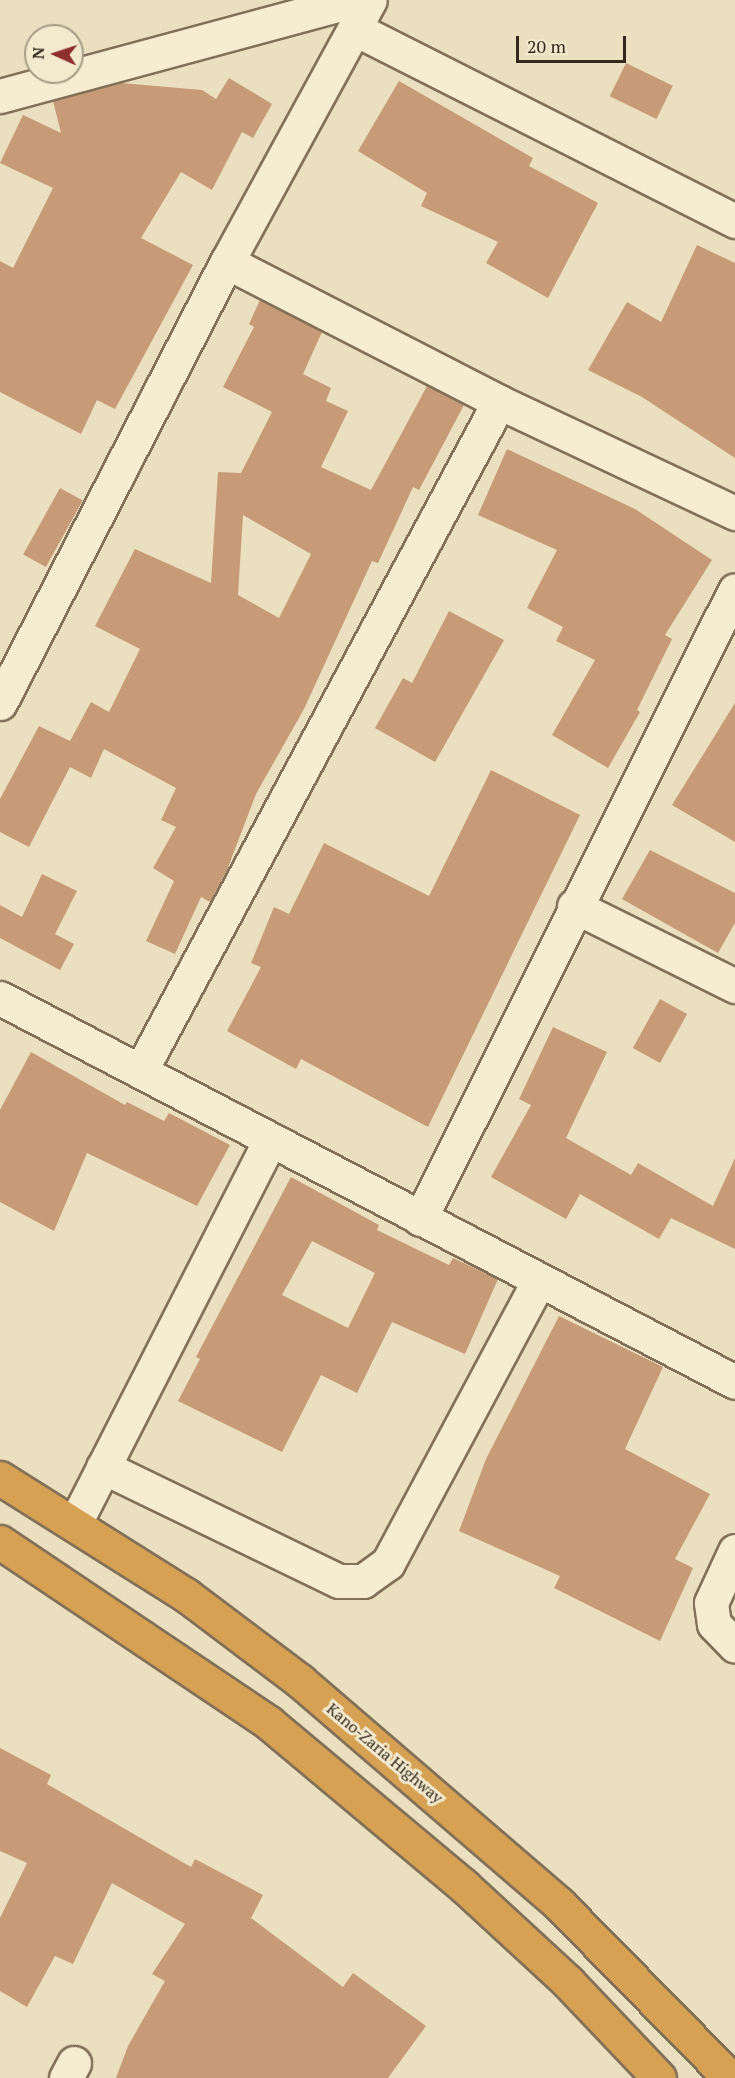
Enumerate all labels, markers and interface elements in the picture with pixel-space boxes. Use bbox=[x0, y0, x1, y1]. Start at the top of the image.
north arrow bbox=[24, 24, 84, 84]
scale bar bbox=[519, 24, 628, 62]
text: 20 m bbox=[527, 34, 566, 58]
text: N bbox=[27, 47, 49, 60]
street label: Kano-Zaria Highway bbox=[323, 1699, 447, 1807]

